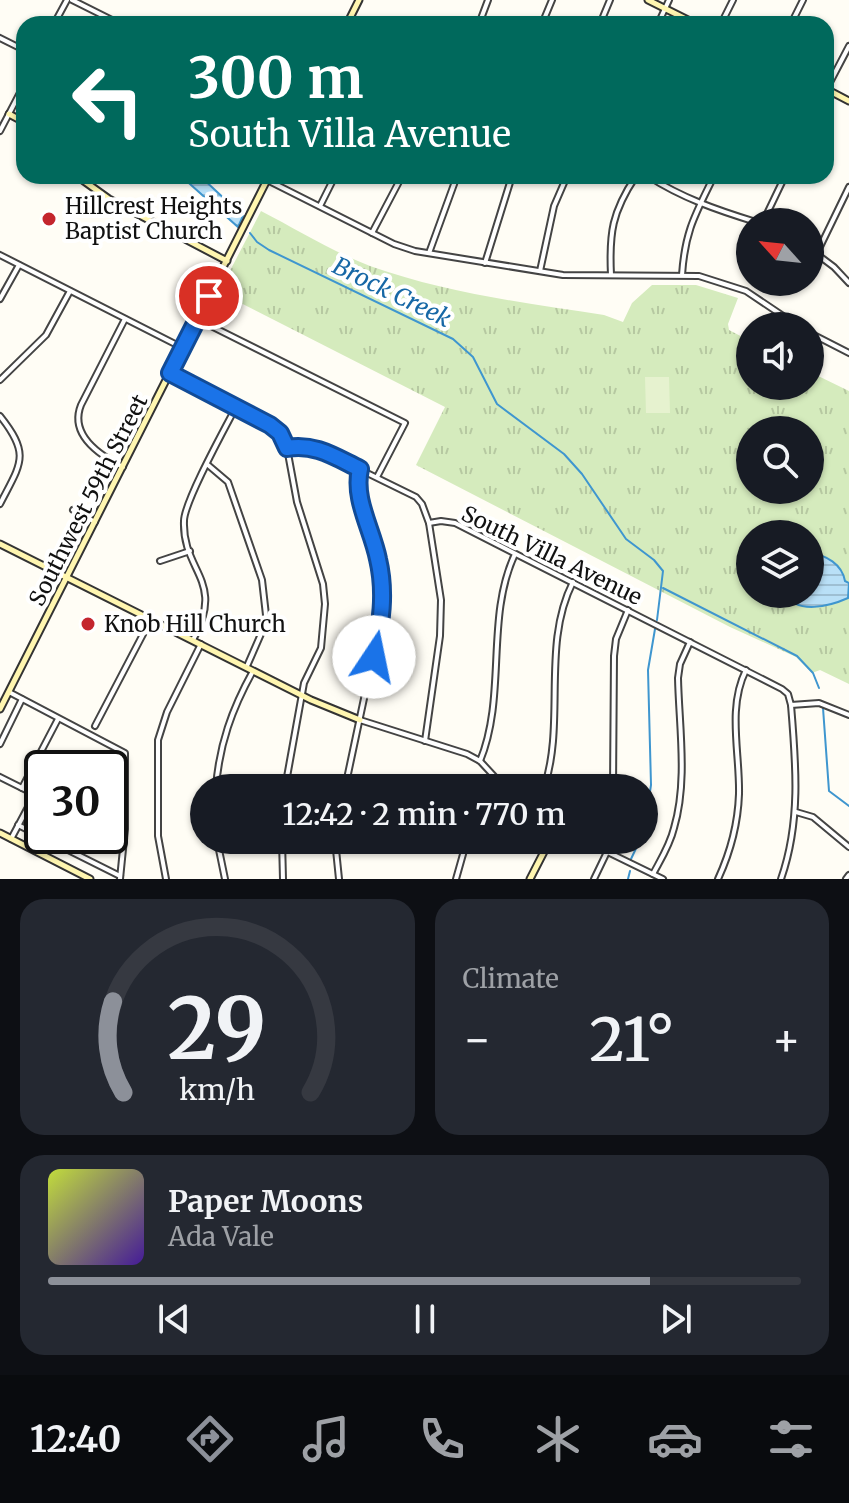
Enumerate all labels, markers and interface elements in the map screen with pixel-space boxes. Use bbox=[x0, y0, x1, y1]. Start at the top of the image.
text: 300 m bbox=[188, 43, 364, 113]
icon: left bbox=[56, 48, 160, 152]
text: South Villa Avenue bbox=[188, 112, 511, 157]
place label: Hillcrest Heights Baptist Church bbox=[65, 192, 242, 245]
north arrow bbox=[736, 208, 824, 296]
map controls bbox=[736, 208, 824, 608]
marker: Hillcrest Heights Baptist Church bbox=[40, 210, 58, 228]
water label: Brock Creek bbox=[328, 250, 456, 334]
pin bbox=[175, 262, 243, 330]
icon: arrive bbox=[187, 274, 231, 318]
button: sound bbox=[736, 312, 824, 400]
street label: Southwest 59th Street bbox=[22, 389, 154, 610]
button: search bbox=[736, 416, 824, 504]
street label: South Villa Avenue bbox=[457, 499, 647, 611]
button: layers bbox=[736, 520, 824, 608]
place label: Knob Hill Church bbox=[104, 610, 286, 638]
marker: Knob Hill Church bbox=[79, 615, 97, 633]
position arrow bbox=[332, 615, 416, 699]
speed limit sign: 30 bbox=[24, 750, 128, 854]
text: 12:42 · 2 min · 770 m bbox=[282, 795, 566, 833]
text: Climate bbox=[463, 962, 559, 995]
text: 29 bbox=[168, 977, 267, 1082]
text: 21° bbox=[589, 1002, 674, 1077]
text: − bbox=[463, 1012, 492, 1067]
text: + bbox=[772, 1012, 801, 1067]
text: km/h bbox=[179, 1072, 255, 1108]
text: Paper Moons bbox=[168, 1182, 363, 1220]
text: Ada Vale bbox=[168, 1220, 274, 1253]
icon: previous bbox=[152, 1297, 196, 1341]
icon: pause bbox=[403, 1297, 447, 1341]
icon: next bbox=[654, 1297, 698, 1341]
icon: directions bbox=[182, 1411, 238, 1467]
icon: music bbox=[298, 1411, 354, 1467]
icon: phone bbox=[414, 1411, 470, 1467]
icon: climate bbox=[530, 1411, 586, 1467]
icon: car bbox=[647, 1411, 703, 1467]
icon: filters bbox=[763, 1411, 819, 1467]
text: 12:40 bbox=[30, 1417, 121, 1462]

